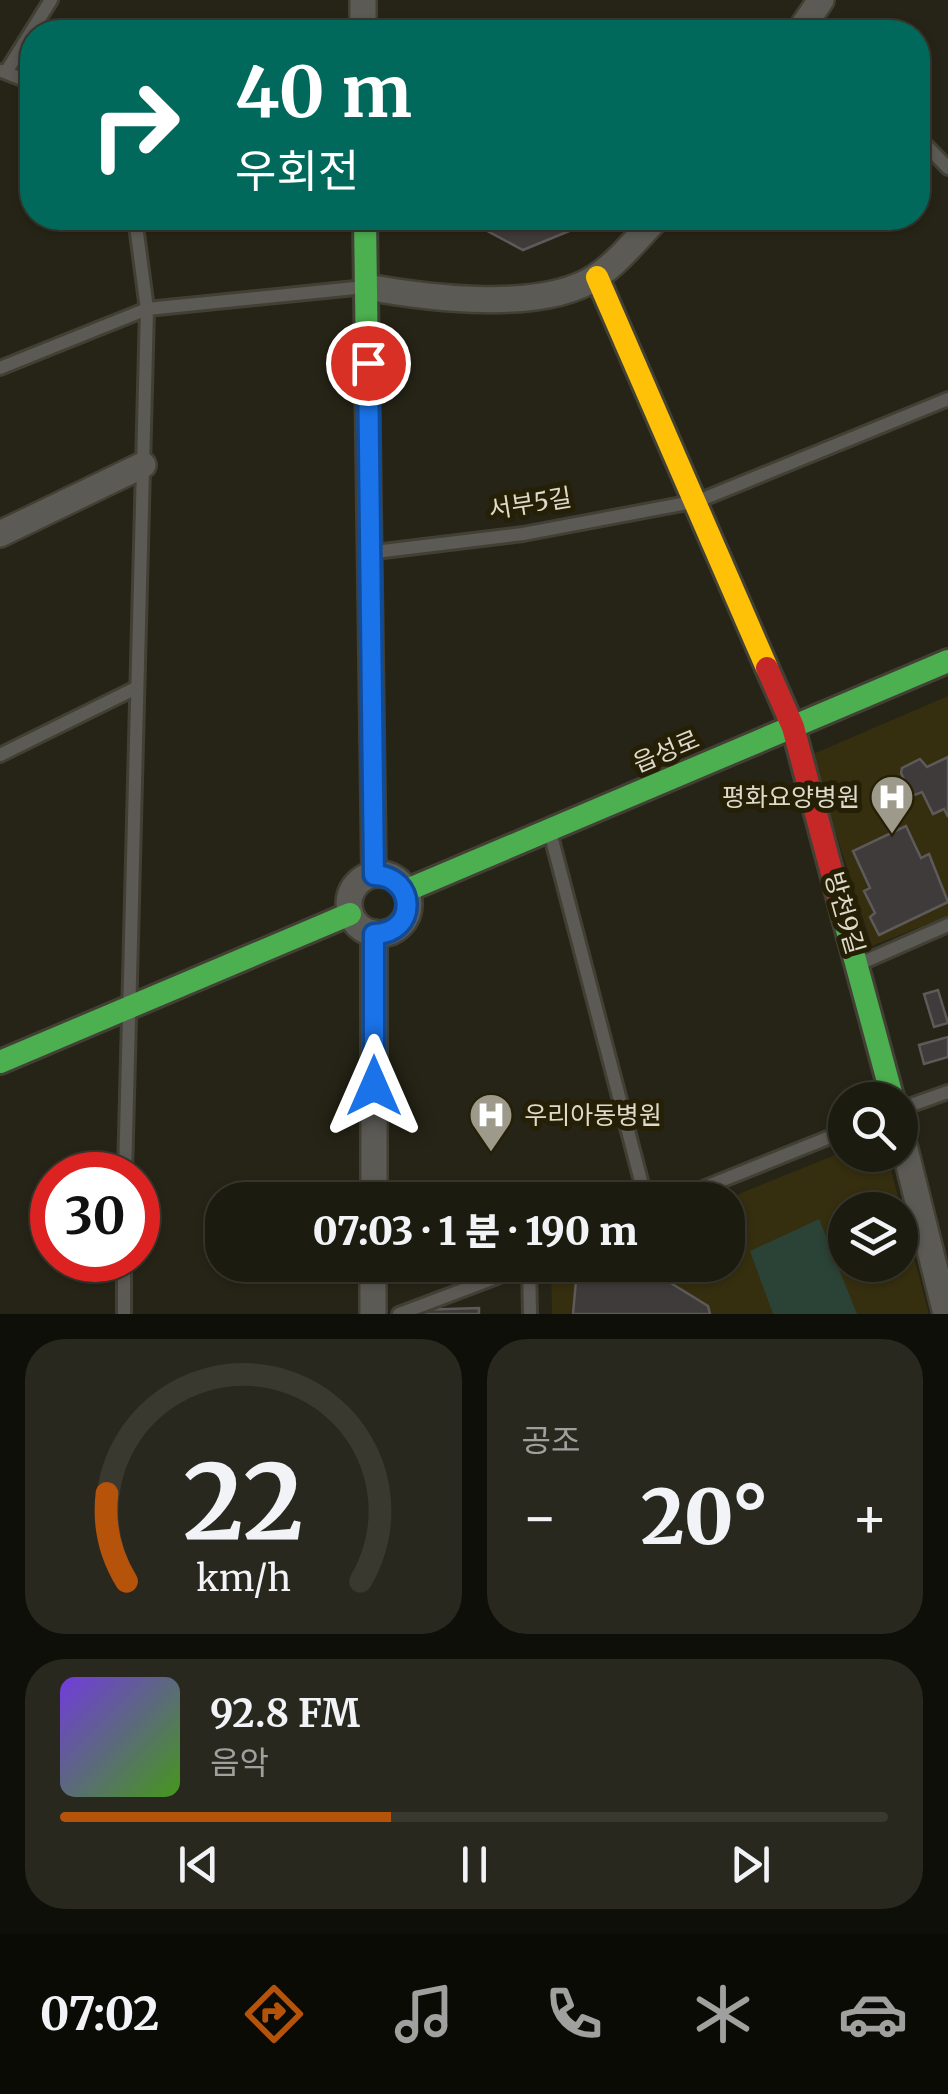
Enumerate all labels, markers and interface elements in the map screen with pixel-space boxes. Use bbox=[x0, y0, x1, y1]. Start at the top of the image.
text: 40 m bbox=[235, 48, 412, 136]
icon: right bbox=[70, 60, 200, 190]
text: 우회전 bbox=[235, 143, 359, 199]
pin bbox=[326, 321, 411, 406]
icon: arrive bbox=[341, 336, 396, 391]
street label: 서부5길 bbox=[486, 481, 574, 525]
street label: 읍성로 bbox=[628, 723, 704, 779]
hospital icon: 평화요양병원 bbox=[869, 774, 915, 835]
place label: 평화요양병원 bbox=[722, 781, 860, 813]
street label: 방천9길 bbox=[818, 868, 872, 958]
position arrow bbox=[322, 1034, 426, 1138]
map controls bbox=[828, 1082, 918, 1282]
button: search bbox=[828, 1082, 918, 1172]
hospital icon: 우리아동병원 bbox=[468, 1092, 514, 1153]
place label: 우리아동병원 bbox=[524, 1099, 662, 1131]
speed limit sign: 30 bbox=[30, 1152, 160, 1282]
button: layers bbox=[828, 1192, 918, 1282]
text: 07:03 · 1 분 · 190 m bbox=[312, 1208, 638, 1255]
text: 공조 bbox=[522, 1421, 580, 1461]
text: 22 bbox=[183, 1437, 304, 1567]
text: 20° bbox=[641, 1470, 769, 1564]
text: − bbox=[522, 1483, 558, 1552]
text: + bbox=[851, 1483, 888, 1552]
text: km/h bbox=[196, 1556, 291, 1601]
text: 92.8 FM bbox=[210, 1690, 360, 1737]
text: 음악 bbox=[210, 1743, 269, 1783]
icon: previous bbox=[171, 1837, 226, 1892]
icon: pause bbox=[447, 1837, 502, 1892]
icon: next bbox=[723, 1837, 778, 1892]
icon: directions bbox=[239, 1979, 309, 2049]
icon: music bbox=[389, 1979, 459, 2049]
icon: phone bbox=[539, 1979, 609, 2049]
icon: climate bbox=[688, 1979, 758, 2049]
icon: car bbox=[838, 1979, 908, 2049]
text: 07:02 bbox=[40, 1986, 159, 2042]

